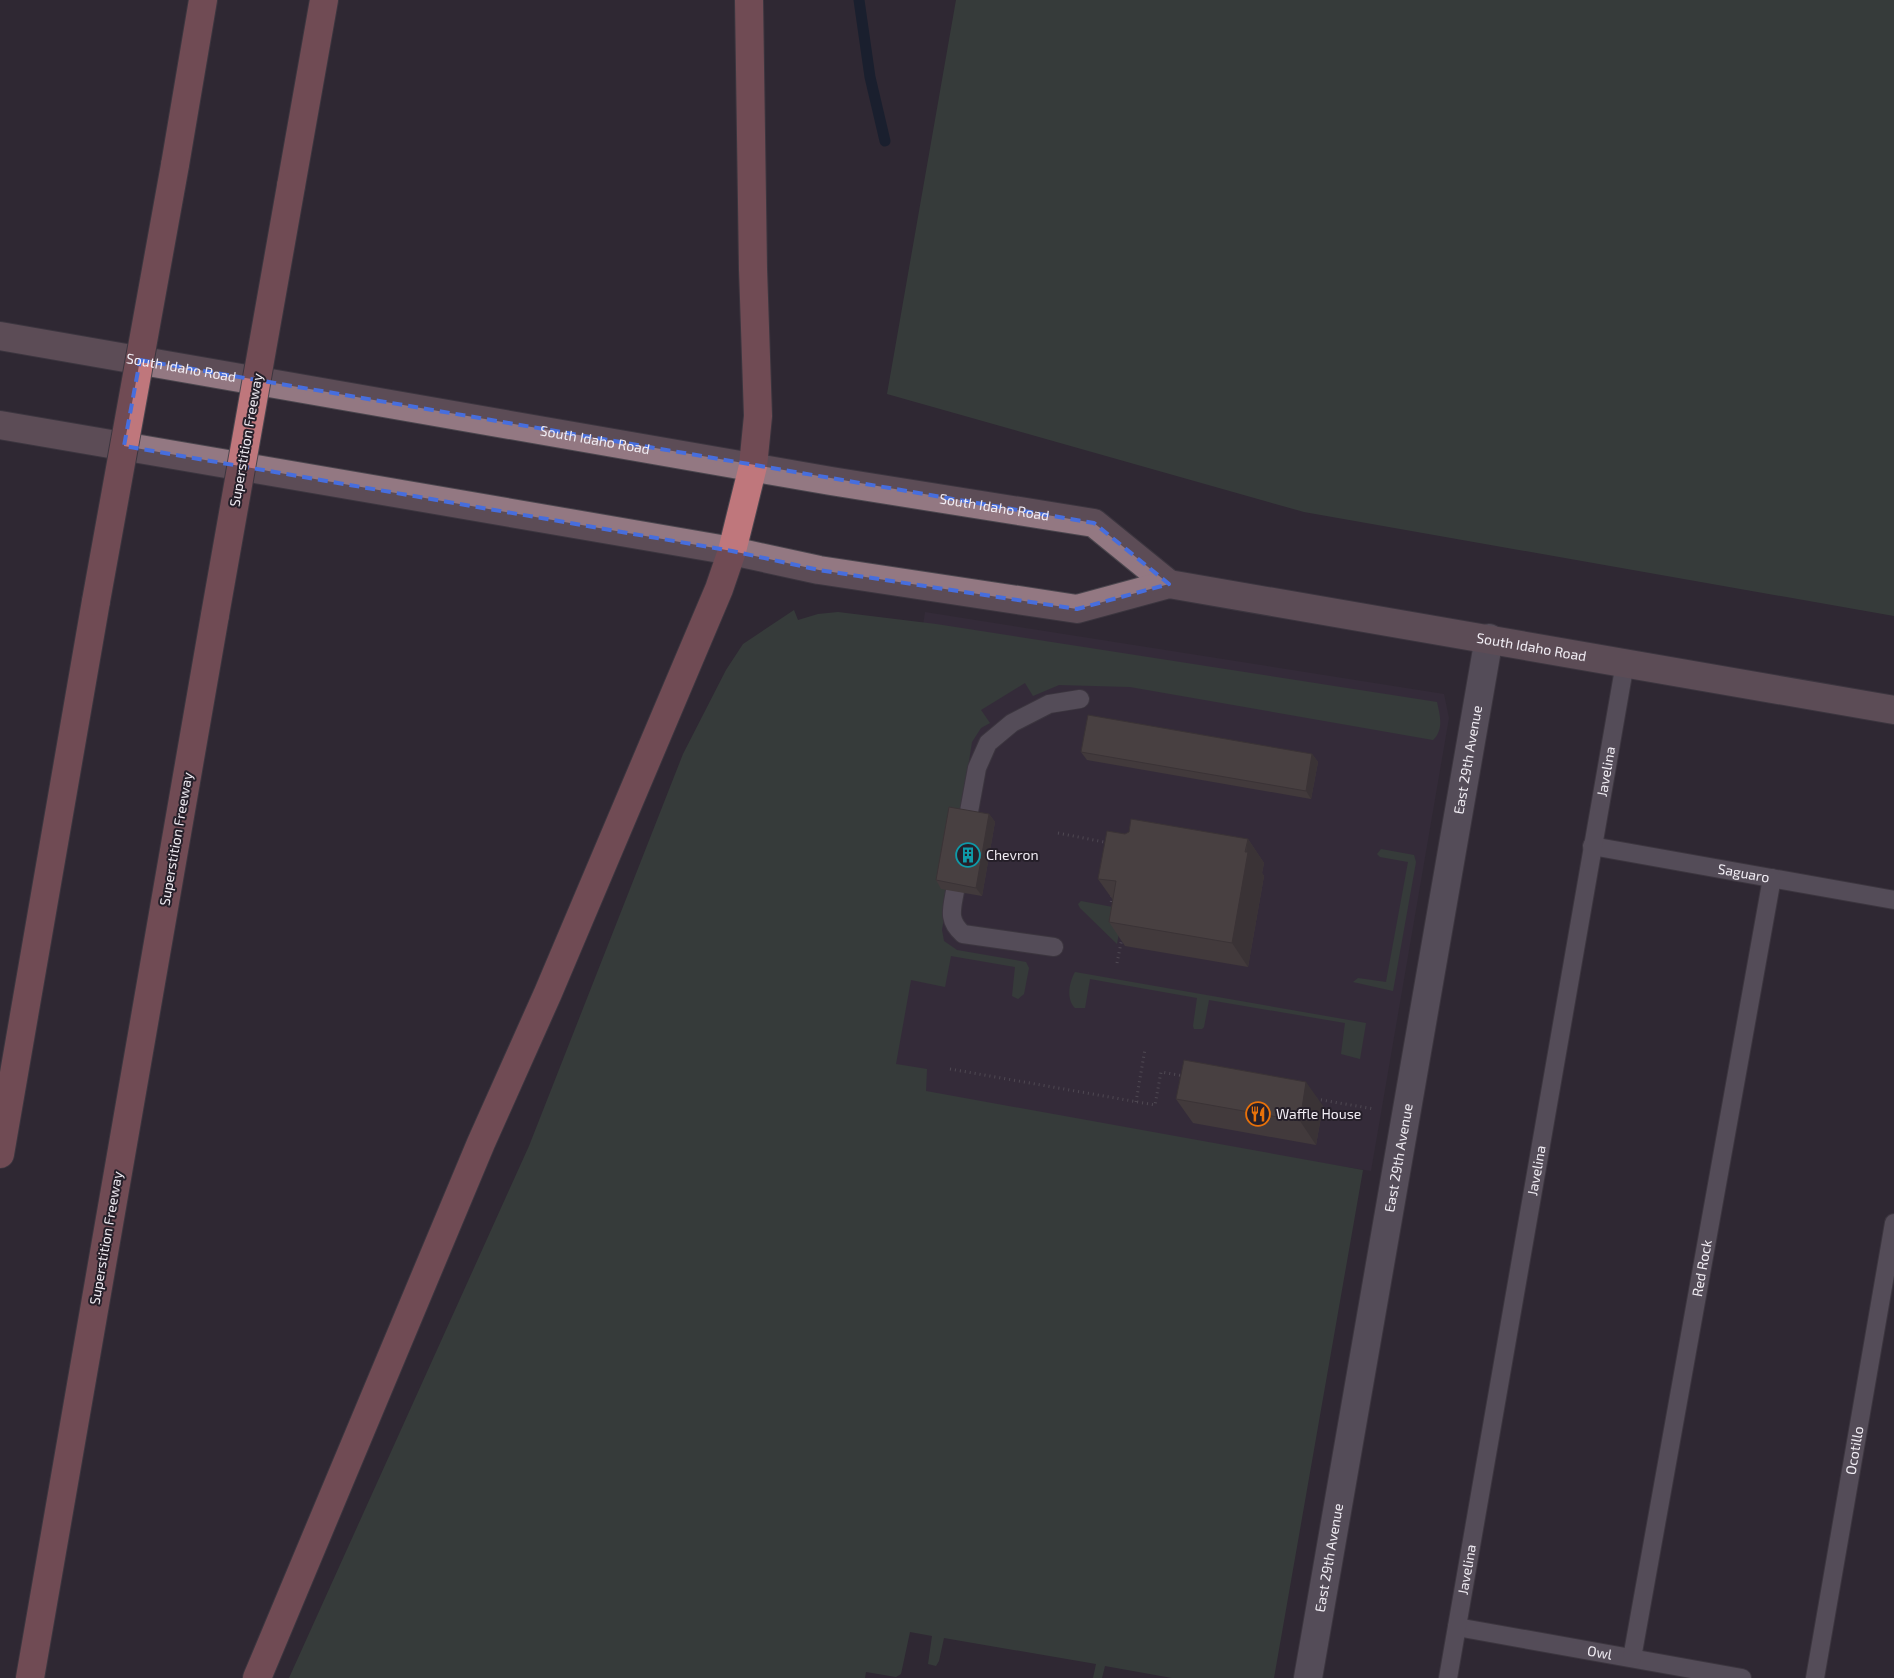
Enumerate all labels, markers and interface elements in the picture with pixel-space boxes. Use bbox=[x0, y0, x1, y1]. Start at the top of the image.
street label: South Idaho Road bbox=[125, 349, 238, 385]
street label: Superstition Freeway bbox=[225, 371, 266, 508]
street label: South Idaho Road bbox=[539, 421, 651, 457]
street label: South Idaho Road bbox=[938, 489, 1051, 524]
street label: South Idaho Road bbox=[1475, 629, 1588, 664]
street label: East 29th Avenue bbox=[1449, 704, 1485, 815]
street label: Javelina bbox=[1593, 745, 1618, 798]
street label: Superstition Freeway bbox=[155, 770, 196, 907]
building icon: Chevron bbox=[955, 842, 981, 868]
place label: Chevron bbox=[986, 846, 1039, 863]
street label: Saguaro bbox=[1716, 860, 1771, 886]
restaurant icon: Waffle House bbox=[1245, 1101, 1271, 1127]
street label: East 29th Avenue bbox=[1380, 1102, 1416, 1214]
place label: Waffle House bbox=[1276, 1105, 1361, 1122]
street label: Javelina bbox=[1523, 1144, 1549, 1197]
street label: Superstition Freeway bbox=[85, 1169, 126, 1306]
street label: Red Rock bbox=[1688, 1238, 1715, 1298]
street label: Ocotillo bbox=[1841, 1425, 1867, 1476]
street label: East 29th Avenue bbox=[1311, 1502, 1346, 1613]
street label: Javelina bbox=[1454, 1543, 1479, 1596]
street label: Owl bbox=[1586, 1641, 1614, 1663]

